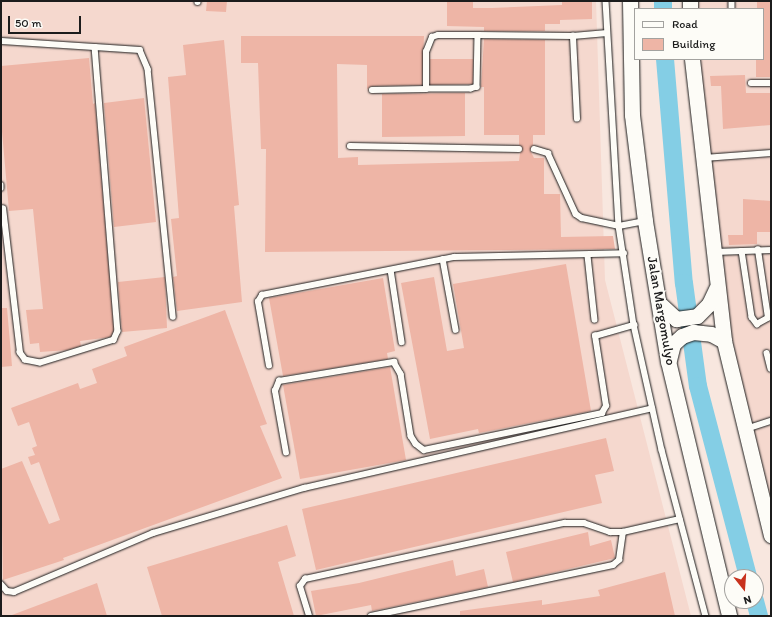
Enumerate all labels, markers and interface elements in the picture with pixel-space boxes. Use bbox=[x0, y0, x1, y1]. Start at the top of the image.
scale bar bbox=[10, 8, 83, 34]
legend bbox=[634, 8, 764, 60]
text: 50 m bbox=[15, 16, 41, 30]
text: Road bbox=[672, 17, 698, 31]
text: Building bbox=[672, 37, 715, 51]
street label: Jalan Margomulyo bbox=[643, 255, 679, 367]
north arrow bbox=[724, 569, 764, 609]
text: N bbox=[742, 593, 753, 607]

